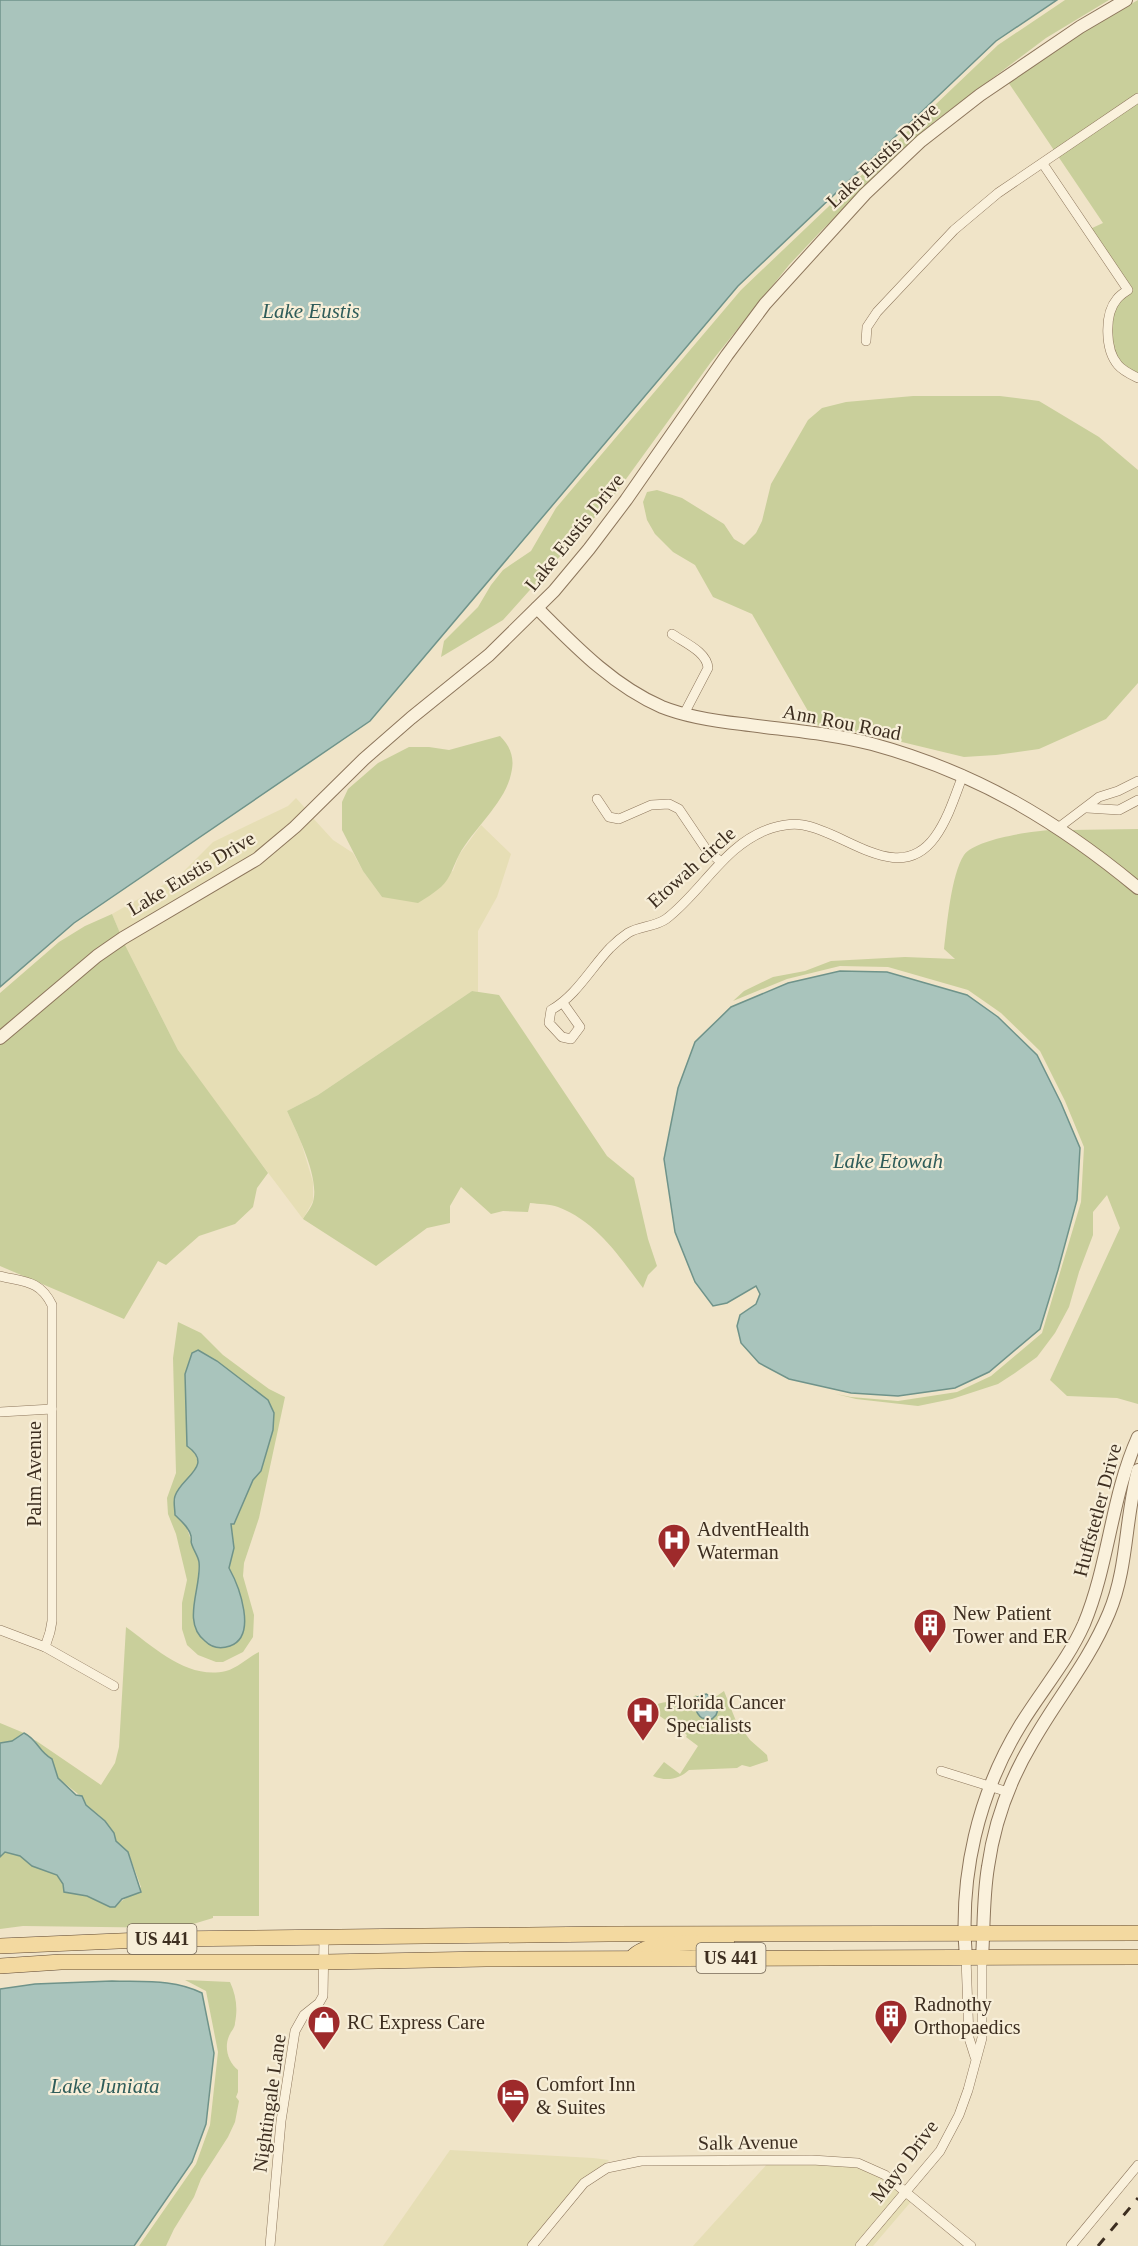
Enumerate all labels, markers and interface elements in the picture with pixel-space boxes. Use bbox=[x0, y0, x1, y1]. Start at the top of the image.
street label: Lake Eustis Drive bbox=[822, 98, 942, 212]
water label: Lake Eustis bbox=[261, 299, 360, 323]
street label: Lake Eustis Drive bbox=[520, 469, 628, 595]
street label: Ann Rou Road bbox=[781, 700, 903, 744]
street label: Etowah circle bbox=[643, 822, 740, 912]
street label: Lake Eustis Drive bbox=[123, 826, 259, 920]
water label: Lake Etowah bbox=[832, 1149, 943, 1173]
street label: Palm Avenue bbox=[23, 1421, 45, 1527]
street label: Huffstetler Drive bbox=[1069, 1441, 1125, 1579]
place label: AdventHealth Waterman bbox=[697, 1518, 809, 1563]
hospital icon: AdventHealth Waterman bbox=[656, 1522, 692, 1569]
place label: New Patient Tower and ER bbox=[953, 1602, 1069, 1647]
building icon: New Patient Tower and ER bbox=[912, 1607, 948, 1654]
place label: Florida Cancer Specialists bbox=[666, 1691, 786, 1737]
hospital icon: Florida Cancer Specialists bbox=[625, 1695, 661, 1742]
road number: US 441 bbox=[128, 1924, 196, 1954]
road number: US 441 bbox=[696, 1943, 766, 1973]
place label: Radnothy Orthopaedics bbox=[914, 1993, 1021, 2039]
building icon: Radnothy Orthopaedics bbox=[873, 1998, 909, 2045]
shop icon: RC Express Care bbox=[306, 2004, 342, 2051]
place label: RC Express Care bbox=[347, 2011, 485, 2034]
street label: Nightingale Lane bbox=[248, 2032, 291, 2174]
place label: Comfort Inn & Suites bbox=[536, 2073, 635, 2118]
water label: Lake Juniata bbox=[49, 2074, 160, 2098]
hotel icon: Comfort Inn & Suites bbox=[495, 2077, 531, 2124]
street label: Mayo Drive bbox=[866, 2115, 943, 2207]
street label: Salk Avenue bbox=[698, 2130, 798, 2154]

